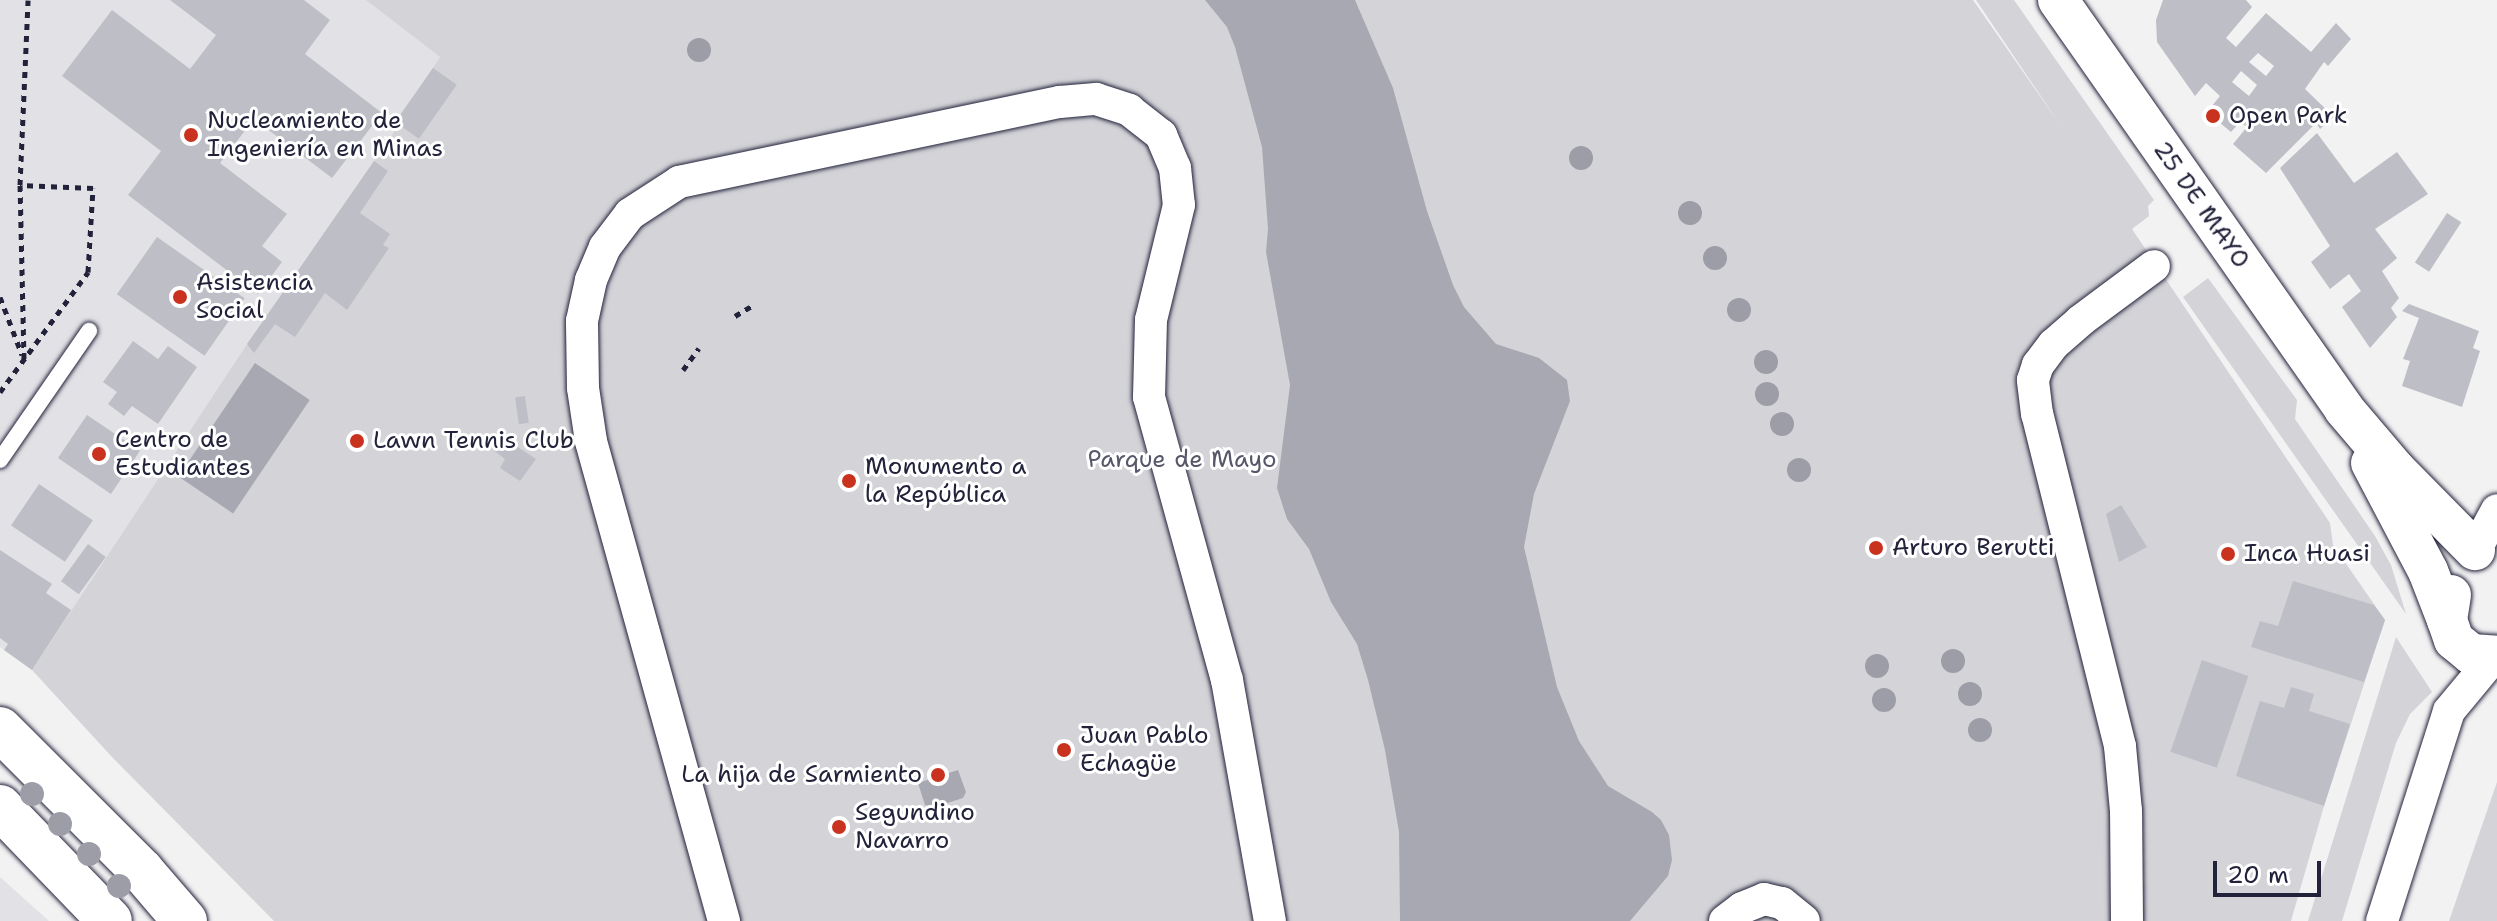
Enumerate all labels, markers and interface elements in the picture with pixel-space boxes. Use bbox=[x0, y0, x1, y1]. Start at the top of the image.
place label: Open Park bbox=[2229, 102, 2348, 130]
place label: Nucleamiento de Ingeniería en Minas bbox=[207, 107, 443, 163]
marker: Open Park bbox=[2204, 107, 2222, 125]
marker: Nucleamiento de Ingeniería en Minas bbox=[182, 126, 200, 144]
street label: 25 DE MAYO bbox=[2147, 136, 2255, 274]
place label: Asistencia Social bbox=[196, 269, 313, 325]
marker: Asistencia Social bbox=[171, 288, 189, 306]
place label: Centro de Estudiantes bbox=[115, 426, 251, 482]
place label: Lawn Tennis Club bbox=[373, 427, 574, 455]
marker: Lawn Tennis Club bbox=[348, 432, 366, 450]
marker: Centro de Estudiantes bbox=[90, 445, 108, 463]
park label: Parque de Mayo bbox=[1087, 446, 1277, 474]
place label: Monumento a la República bbox=[865, 453, 1026, 509]
marker: Monumento a la República bbox=[840, 472, 858, 490]
place label: Arturo Berutti bbox=[1892, 534, 2054, 562]
marker: Arturo Berutti bbox=[1867, 539, 1885, 557]
place label: Inca Huasi bbox=[2244, 540, 2370, 568]
marker: Inca Huasi bbox=[2219, 545, 2237, 563]
place label: Juan Pablo Echagüe bbox=[1080, 722, 1209, 778]
marker: Juan Pablo Echagüe bbox=[1055, 741, 1073, 759]
place label: La hija de Sarmiento bbox=[681, 761, 922, 789]
marker: La hija de Sarmiento bbox=[929, 766, 947, 784]
place label: Segundino Navarro bbox=[855, 799, 975, 855]
marker: Segundino Navarro bbox=[830, 818, 848, 836]
scale bar bbox=[2217, 845, 2325, 895]
text: 20 m bbox=[2227, 859, 2289, 891]

